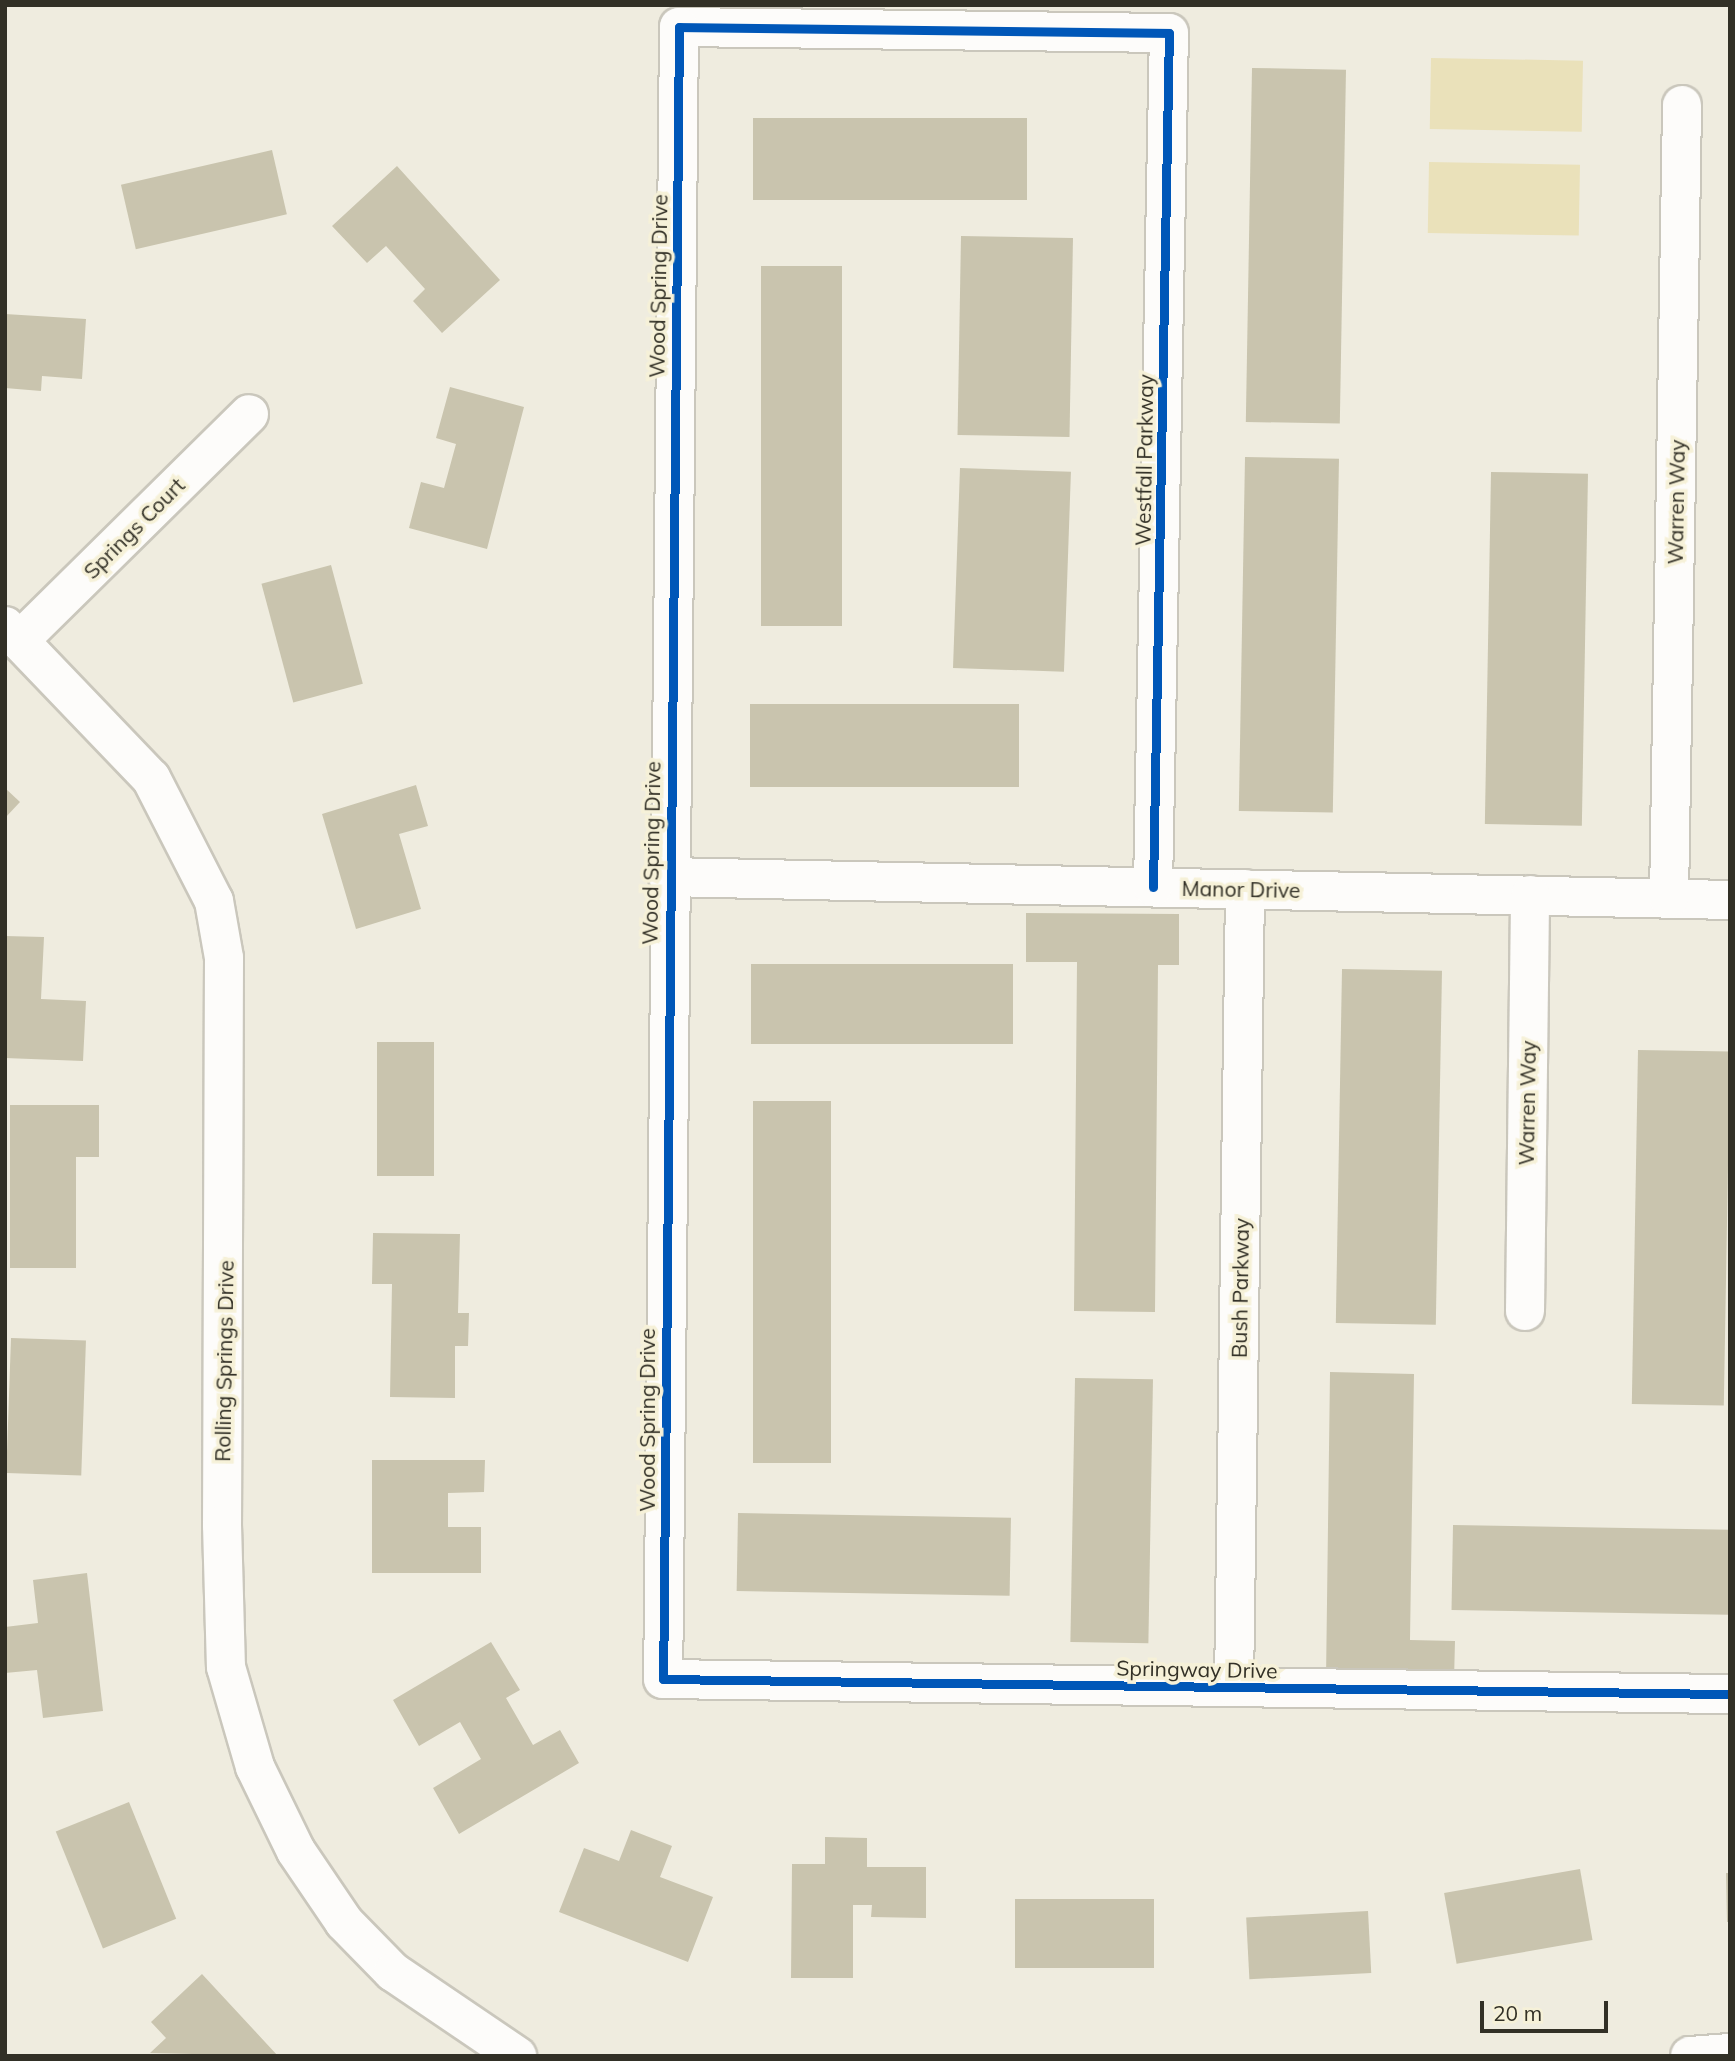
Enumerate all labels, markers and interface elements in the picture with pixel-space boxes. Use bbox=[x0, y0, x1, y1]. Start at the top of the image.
street label: Wood Spring Drive bbox=[644, 194, 672, 378]
street label: Westfall Parkway bbox=[1130, 374, 1158, 546]
street label: Warren Way bbox=[1662, 439, 1690, 565]
street label: Springs Court bbox=[78, 472, 190, 584]
street label: Wood Spring Drive bbox=[637, 761, 665, 945]
street label: Manor Drive bbox=[1181, 875, 1301, 903]
street label: Warren Way bbox=[1513, 1040, 1541, 1166]
street label: Bush Parkway bbox=[1226, 1218, 1254, 1358]
street label: Rolling Springs Drive bbox=[210, 1260, 238, 1462]
street label: Wood Spring Drive bbox=[634, 1328, 660, 1512]
street label: Springway Drive bbox=[1116, 1655, 1278, 1683]
scale bar bbox=[1483, 1988, 1611, 2032]
text: 20 m bbox=[1493, 2000, 1542, 2026]

